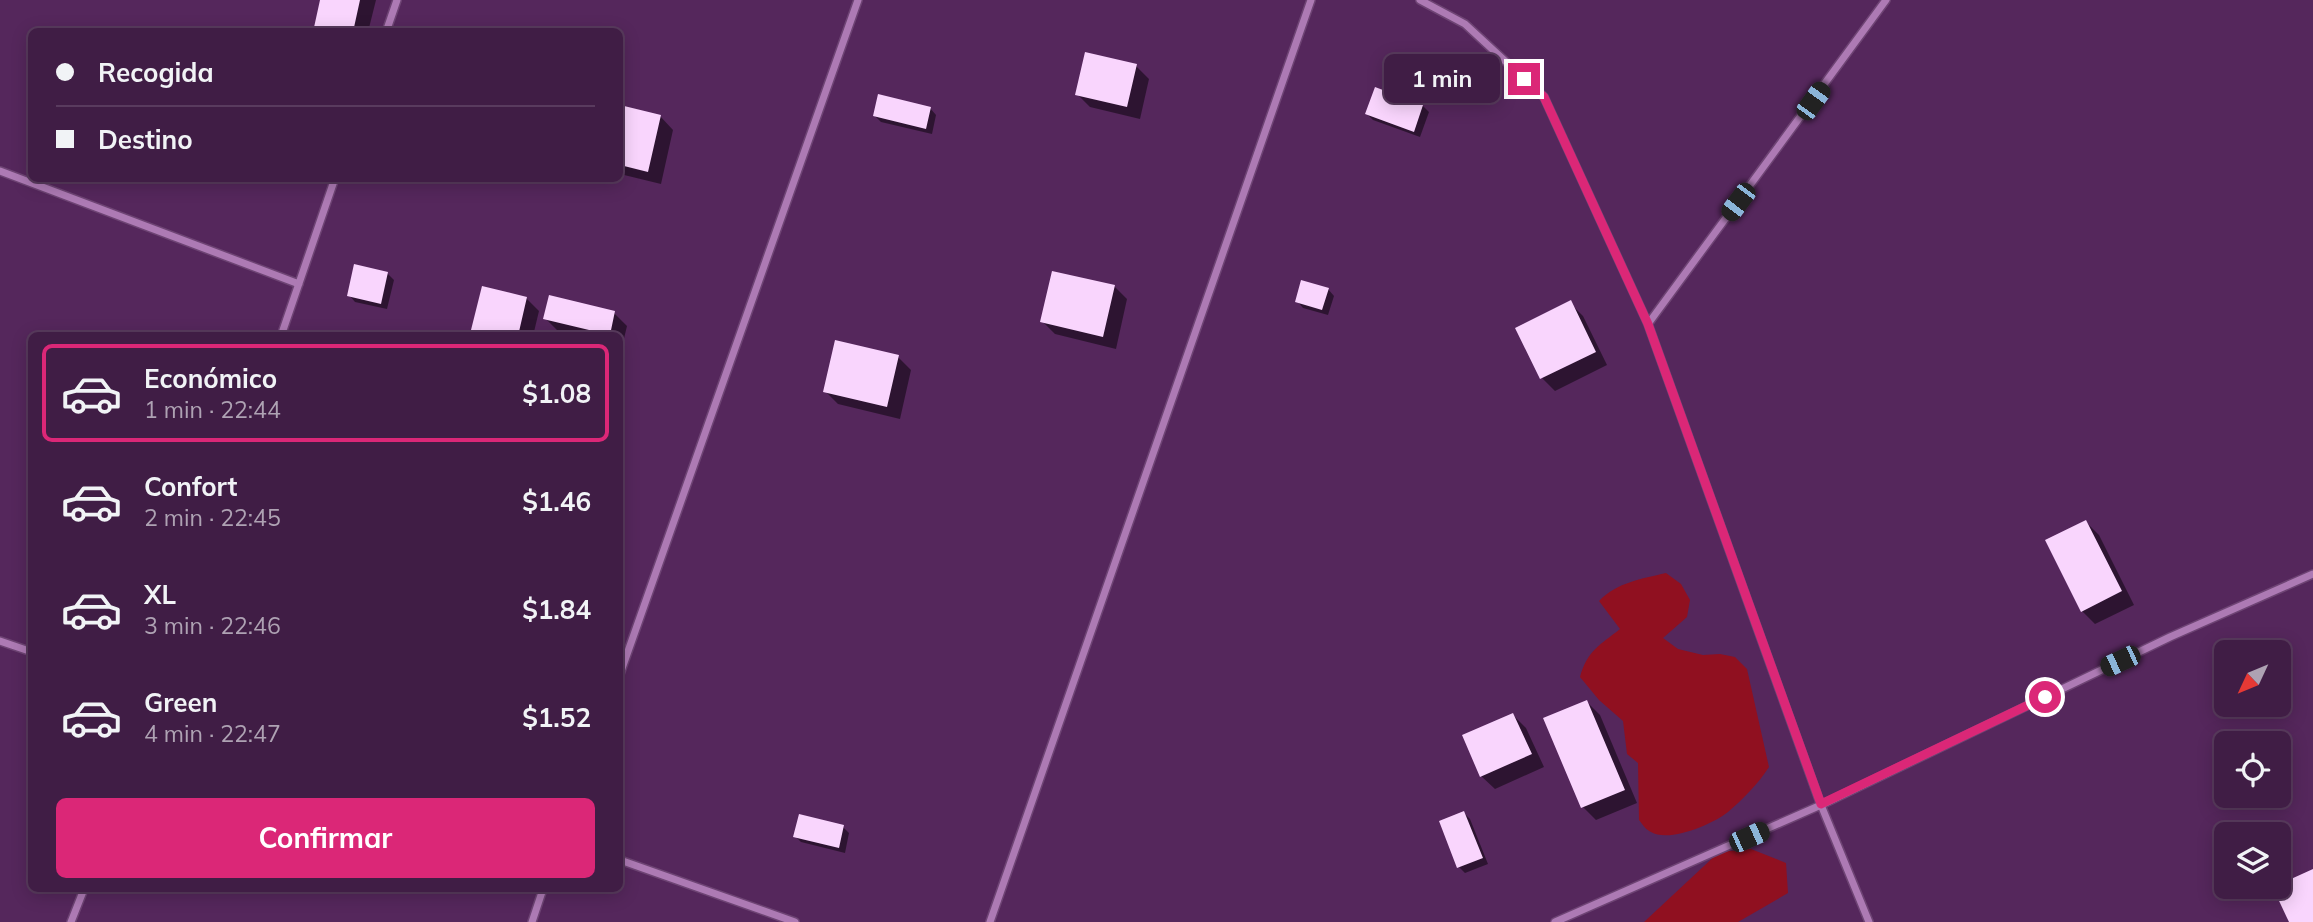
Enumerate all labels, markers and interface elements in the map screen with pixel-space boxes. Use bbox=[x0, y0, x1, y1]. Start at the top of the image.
callout: 1 min bbox=[1384, 55, 1500, 104]
text: Recogida bbox=[98, 56, 214, 89]
route end bbox=[1508, 63, 1540, 95]
text: 1 min bbox=[1412, 64, 1472, 93]
car bbox=[1793, 78, 1834, 124]
text: Destino bbox=[98, 123, 193, 156]
car bbox=[1717, 179, 1760, 225]
icon: car bbox=[60, 362, 123, 425]
text: Económico bbox=[144, 362, 277, 395]
text: $1.08 bbox=[522, 377, 591, 410]
text: 1 min · 22:44 bbox=[144, 395, 281, 424]
icon: car bbox=[60, 470, 123, 533]
text: Confort bbox=[144, 470, 237, 503]
text: $1.46 bbox=[522, 485, 591, 518]
text: 2 min · 22:45 bbox=[144, 503, 281, 532]
icon: car bbox=[60, 578, 123, 641]
text: XL bbox=[144, 578, 176, 611]
text: $1.84 bbox=[522, 593, 591, 626]
text: 3 min · 22:46 bbox=[144, 611, 281, 640]
north arrow bbox=[2214, 640, 2291, 718]
map controls bbox=[2214, 640, 2291, 899]
car bbox=[2097, 643, 2144, 679]
route start bbox=[2029, 681, 2061, 713]
icon: car bbox=[60, 686, 123, 749]
text: Green bbox=[144, 686, 217, 719]
text: $1.52 bbox=[522, 701, 591, 734]
text: 4 min · 22:47 bbox=[144, 719, 281, 748]
button: locate bbox=[2214, 731, 2291, 808]
button: Confirmar bbox=[56, 798, 595, 878]
car bbox=[1726, 819, 1773, 855]
button: layers bbox=[2214, 822, 2291, 899]

